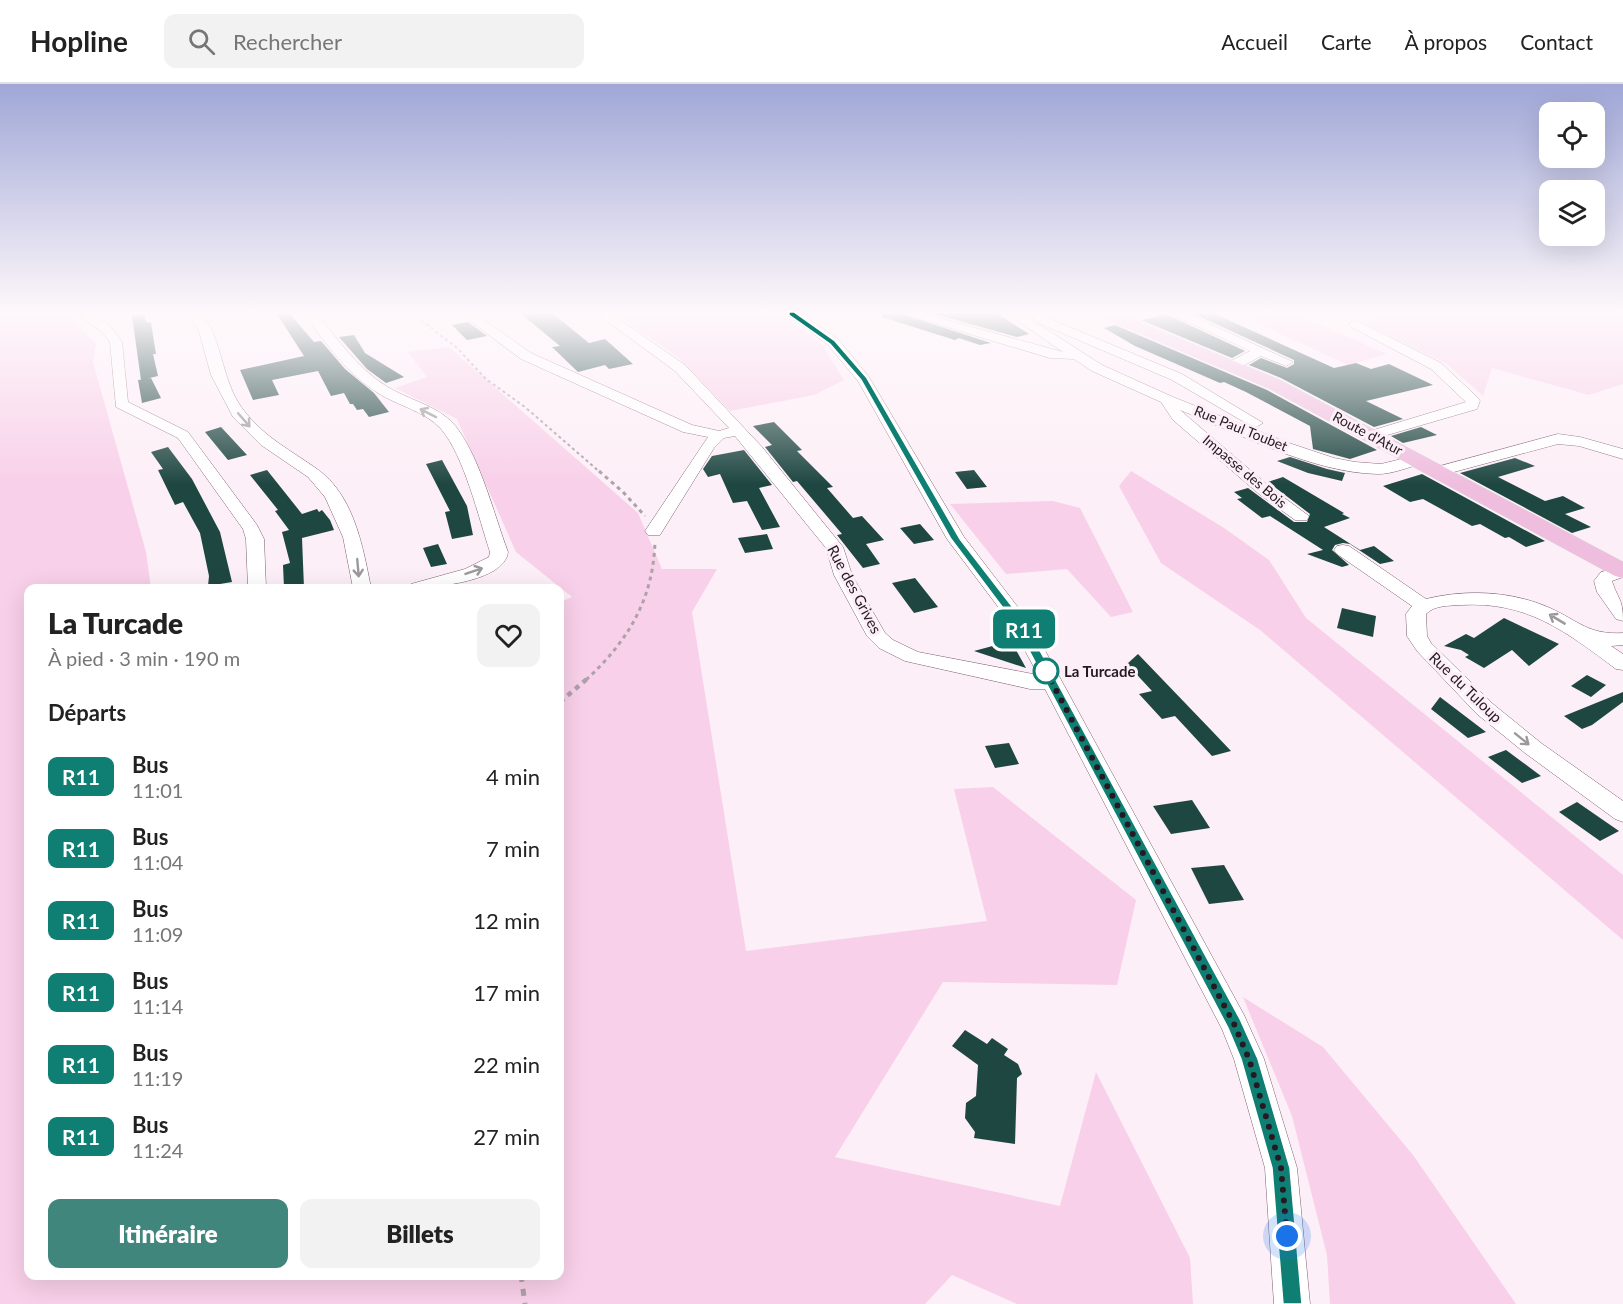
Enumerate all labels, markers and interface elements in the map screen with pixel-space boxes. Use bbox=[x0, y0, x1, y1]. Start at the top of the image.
search box bbox=[164, 14, 584, 68]
text: Hopline bbox=[30, 24, 128, 58]
icon: search bbox=[185, 25, 218, 58]
text: Rechercher bbox=[233, 28, 342, 55]
text: Accueil bbox=[1221, 29, 1288, 54]
text: Carte bbox=[1321, 29, 1372, 54]
text: À propos bbox=[1405, 29, 1487, 54]
text: Contact bbox=[1520, 29, 1593, 54]
map controls bbox=[1539, 102, 1605, 246]
button: locate bbox=[1539, 102, 1605, 168]
button: layers bbox=[1539, 180, 1605, 246]
street label: Rue Paul Toubet bbox=[1192, 402, 1290, 454]
one-way arrow bbox=[419, 407, 437, 418]
street label: Route d'Atur bbox=[1330, 407, 1406, 459]
one-way arrow bbox=[237, 412, 251, 427]
street label: Impasse des Bois bbox=[1200, 431, 1290, 511]
street label: Rue des Grives bbox=[824, 542, 886, 636]
one-way arrow bbox=[353, 557, 364, 577]
one-way arrow bbox=[464, 565, 483, 576]
button: heart bbox=[477, 604, 540, 667]
text: La Turcade bbox=[48, 606, 183, 640]
line badge: R11 bbox=[990, 610, 1058, 648]
one-way arrow bbox=[1549, 612, 1566, 624]
text: R11 bbox=[1005, 617, 1043, 642]
text: À pied · 3 min · 190 m bbox=[48, 646, 240, 670]
street label: Rue du Tuloup bbox=[1426, 648, 1506, 726]
marker: La Turcade bbox=[1033, 658, 1059, 684]
place label: La Turcade bbox=[1064, 662, 1135, 680]
text: Départs bbox=[48, 699, 126, 726]
one-way arrow bbox=[1514, 733, 1530, 746]
text: Bus bbox=[132, 751, 168, 778]
text: 4 min bbox=[486, 763, 540, 790]
text: R11 bbox=[62, 764, 100, 789]
text: 11:01 bbox=[132, 778, 183, 802]
text: Bus bbox=[132, 823, 168, 850]
text: 7 min bbox=[486, 835, 540, 862]
text: R11 bbox=[62, 836, 100, 861]
text: 11:04 bbox=[132, 850, 183, 874]
text: Bus bbox=[132, 895, 168, 922]
text: 12 min bbox=[473, 907, 540, 934]
text: R11 bbox=[62, 908, 100, 933]
text: 11:09 bbox=[132, 922, 183, 946]
text: Bus bbox=[132, 967, 168, 994]
text: 17 min bbox=[473, 979, 540, 1006]
text: R11 bbox=[62, 980, 100, 1005]
text: 11:14 bbox=[132, 994, 183, 1018]
text: Bus bbox=[132, 1039, 168, 1066]
text: 22 min bbox=[473, 1051, 540, 1078]
text: R11 bbox=[62, 1052, 100, 1077]
text: 11:19 bbox=[132, 1066, 183, 1090]
text: Bus bbox=[132, 1111, 168, 1138]
text: 27 min bbox=[473, 1123, 540, 1150]
text: R11 bbox=[62, 1124, 100, 1149]
text: 11:24 bbox=[132, 1138, 183, 1162]
button: Itinéraire bbox=[48, 1199, 288, 1268]
button: Billets bbox=[300, 1199, 540, 1268]
your location bbox=[1272, 1221, 1302, 1251]

